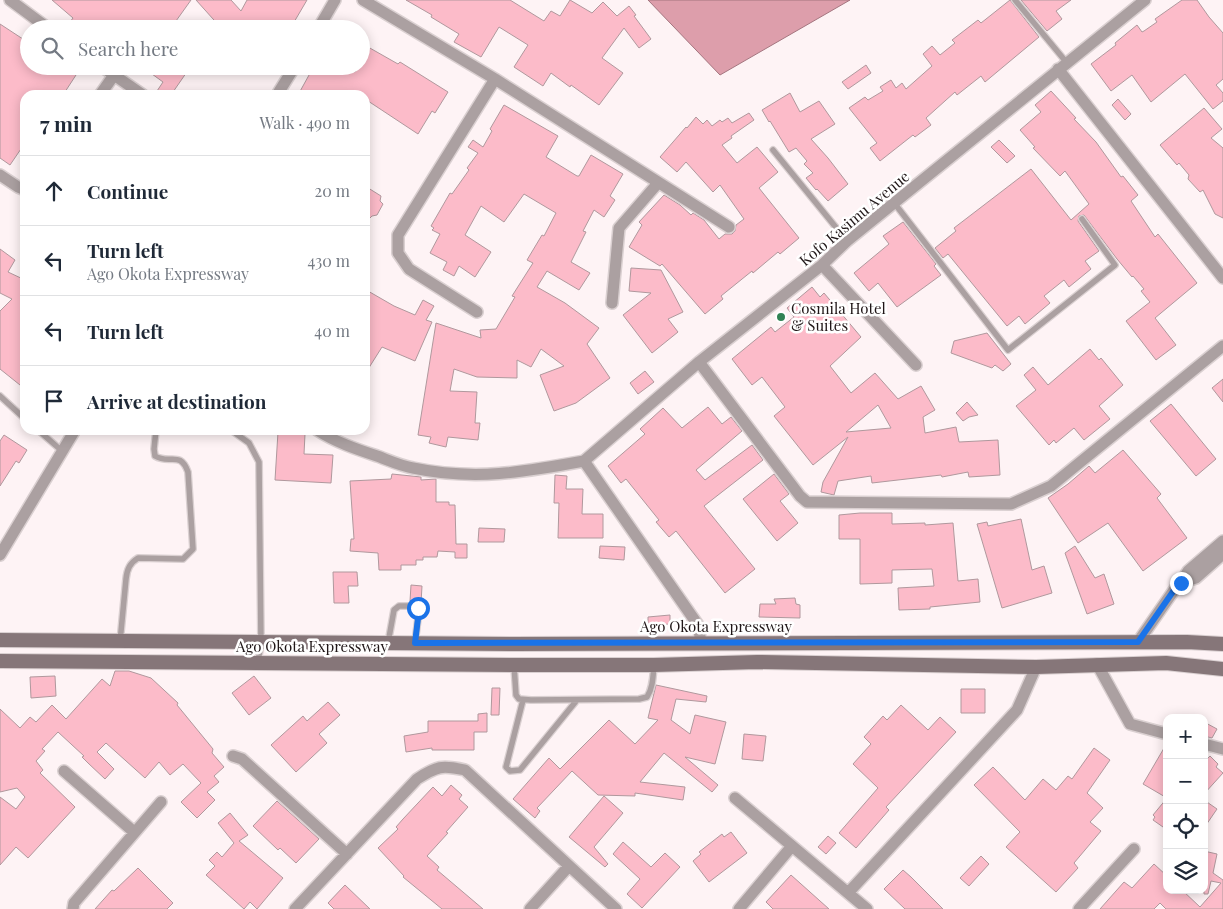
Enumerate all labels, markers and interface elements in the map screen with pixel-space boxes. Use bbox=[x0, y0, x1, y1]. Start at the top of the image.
search box bbox=[20, 20, 370, 75]
icon: search bbox=[38, 34, 66, 62]
text: Search here bbox=[78, 35, 178, 61]
text: 7 min bbox=[40, 109, 93, 137]
text: Walk · 490 m bbox=[259, 112, 350, 133]
street label: Kofo Kasimu Avenue bbox=[795, 166, 913, 270]
icon: ahead bbox=[40, 177, 68, 205]
text: Continue bbox=[87, 178, 168, 204]
text: 20 m bbox=[315, 180, 350, 201]
text: Turn left bbox=[87, 237, 164, 263]
icon: left bbox=[40, 247, 68, 275]
text: 430 m bbox=[307, 250, 350, 271]
text: Ago Okota Expressway bbox=[87, 263, 249, 284]
place label: Cosmila Hotel & Suites bbox=[791, 298, 886, 335]
marker: Cosmila Hotel & Suites bbox=[775, 311, 787, 323]
icon: left bbox=[40, 317, 68, 345]
text: Turn left bbox=[87, 318, 164, 344]
text: 40 m bbox=[314, 320, 350, 341]
icon: arrive bbox=[40, 387, 68, 415]
text: Arrive at destination bbox=[87, 388, 267, 414]
route end bbox=[1170, 572, 1193, 595]
route start bbox=[407, 597, 430, 620]
street label: Ago Okota Expressway bbox=[639, 616, 792, 636]
street label: Ago Okota Expressway bbox=[235, 636, 388, 656]
map controls bbox=[1163, 714, 1208, 894]
button: + bbox=[1163, 714, 1208, 759]
button: − bbox=[1163, 759, 1208, 804]
button: locate bbox=[1163, 804, 1208, 849]
button: layers bbox=[1163, 849, 1208, 894]

